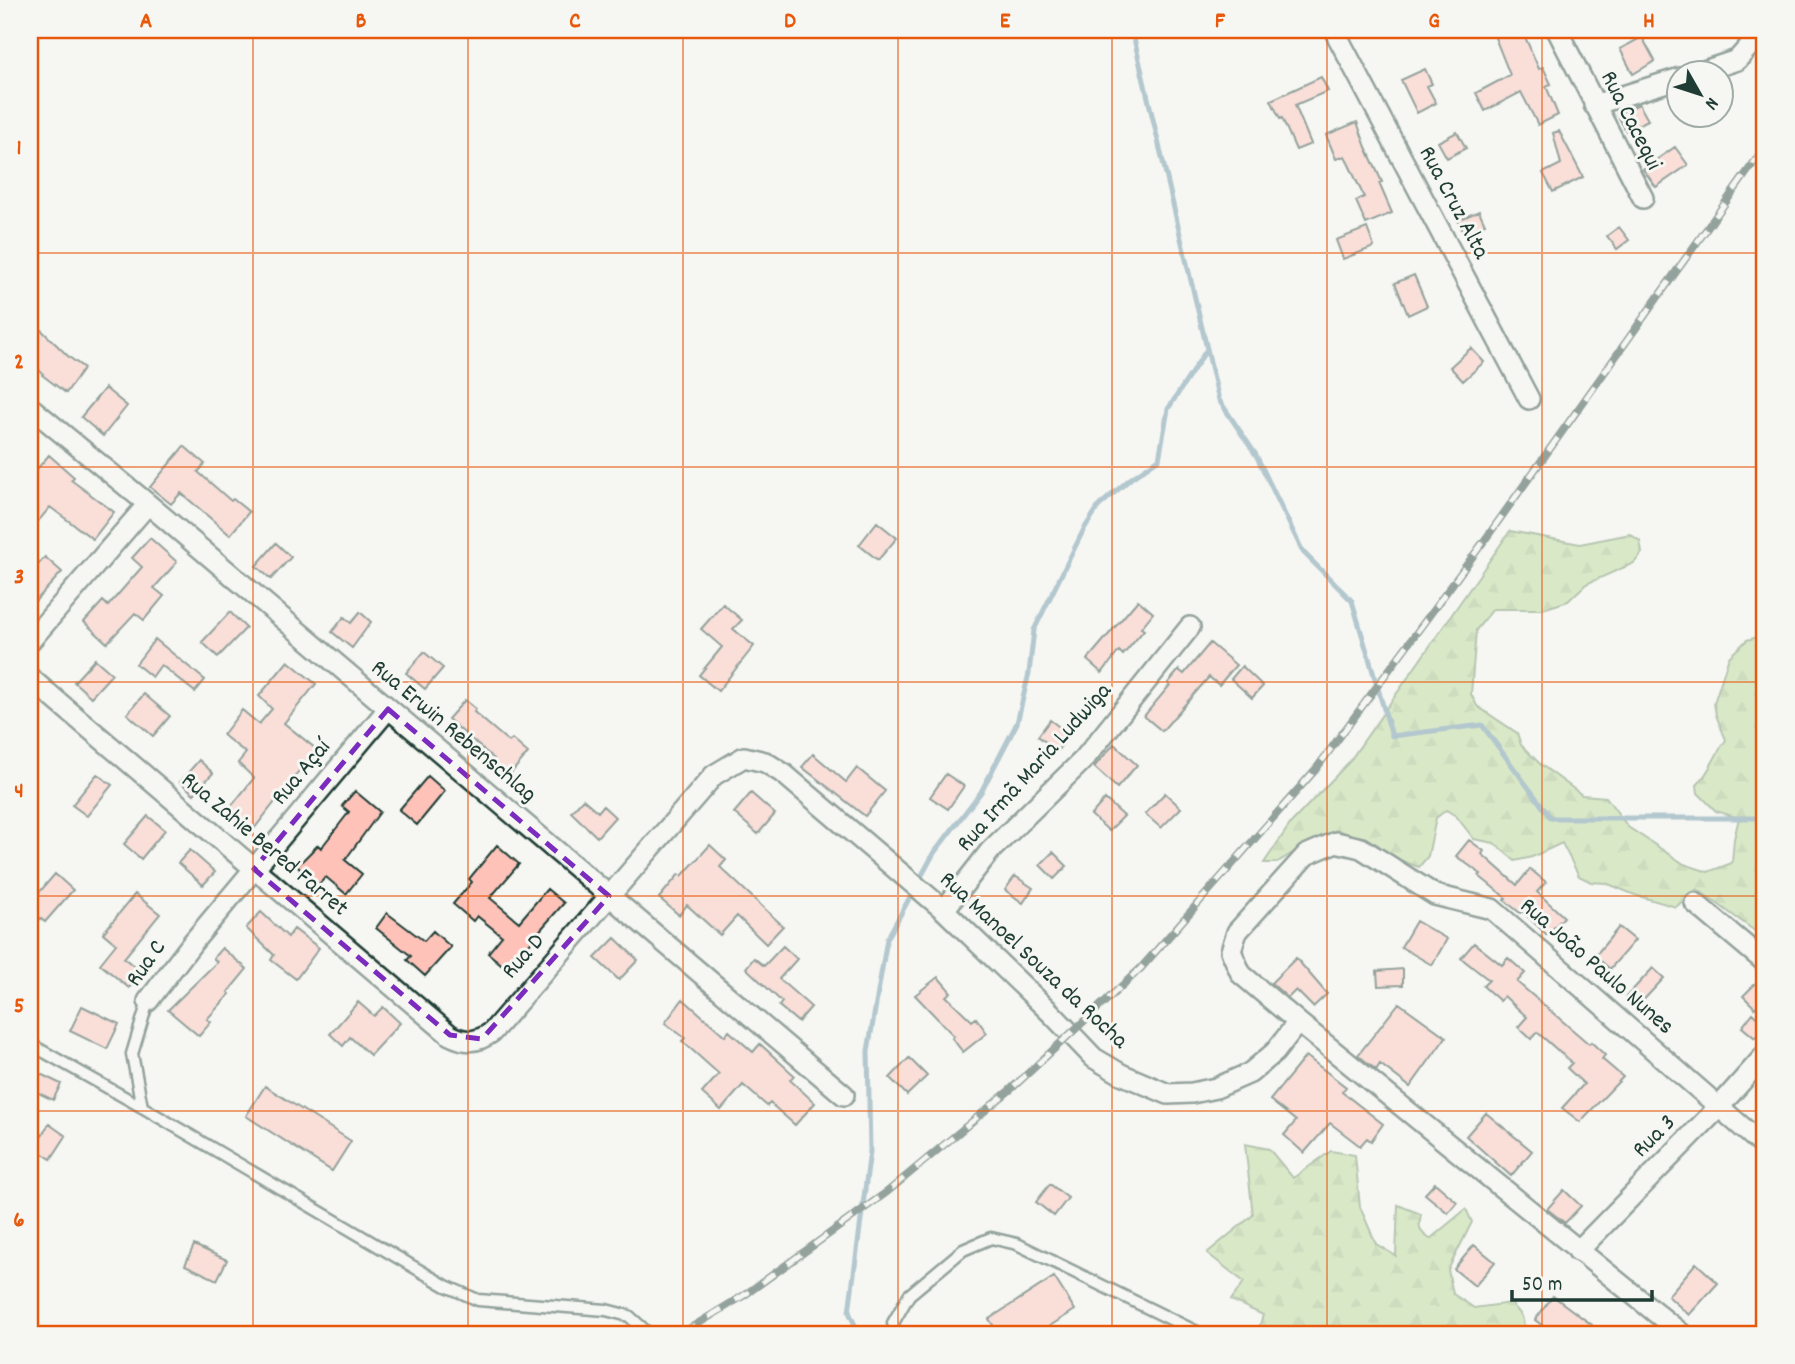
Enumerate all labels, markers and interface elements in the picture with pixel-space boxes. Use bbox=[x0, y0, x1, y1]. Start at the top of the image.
text: A bbox=[140, 6, 152, 39]
text: B bbox=[356, 6, 367, 39]
text: C bbox=[569, 6, 581, 39]
text: D bbox=[784, 6, 796, 39]
text: E bbox=[1000, 6, 1011, 39]
text: F bbox=[1215, 6, 1226, 39]
text: G bbox=[1428, 6, 1440, 39]
text: H bbox=[1643, 6, 1655, 39]
north arrow bbox=[1666, 60, 1736, 130]
street label: Rua Cacequi bbox=[1590, 65, 1670, 177]
text: N bbox=[1697, 90, 1724, 115]
text: 1 bbox=[16, 133, 22, 166]
street label: Rua Cruz Alta bbox=[1409, 141, 1497, 266]
text: 2 bbox=[14, 347, 24, 380]
text: 3 bbox=[14, 562, 24, 595]
street label: Rua Erwin Rebenschlag bbox=[363, 652, 543, 812]
street label: Rua Irmã Maria Ludwiga bbox=[950, 675, 1121, 860]
street label: Rua Açaí bbox=[264, 731, 341, 814]
street label: Rua Zahie Bered Farret bbox=[173, 765, 355, 925]
text: 4 bbox=[14, 776, 24, 809]
street label: Rua Manoel Souza da Rocha bbox=[931, 864, 1136, 1058]
street label: Rua João Paulo Nunes bbox=[1511, 890, 1681, 1044]
street label: Rua D bbox=[494, 927, 554, 987]
street label: Rua C bbox=[119, 933, 176, 994]
text: 5 bbox=[14, 991, 24, 1024]
street label: Rua 3 bbox=[1625, 1107, 1685, 1167]
text: 6 bbox=[13, 1205, 25, 1238]
scale bar bbox=[1512, 1259, 1652, 1303]
text: 50 m bbox=[1522, 1271, 1562, 1301]

